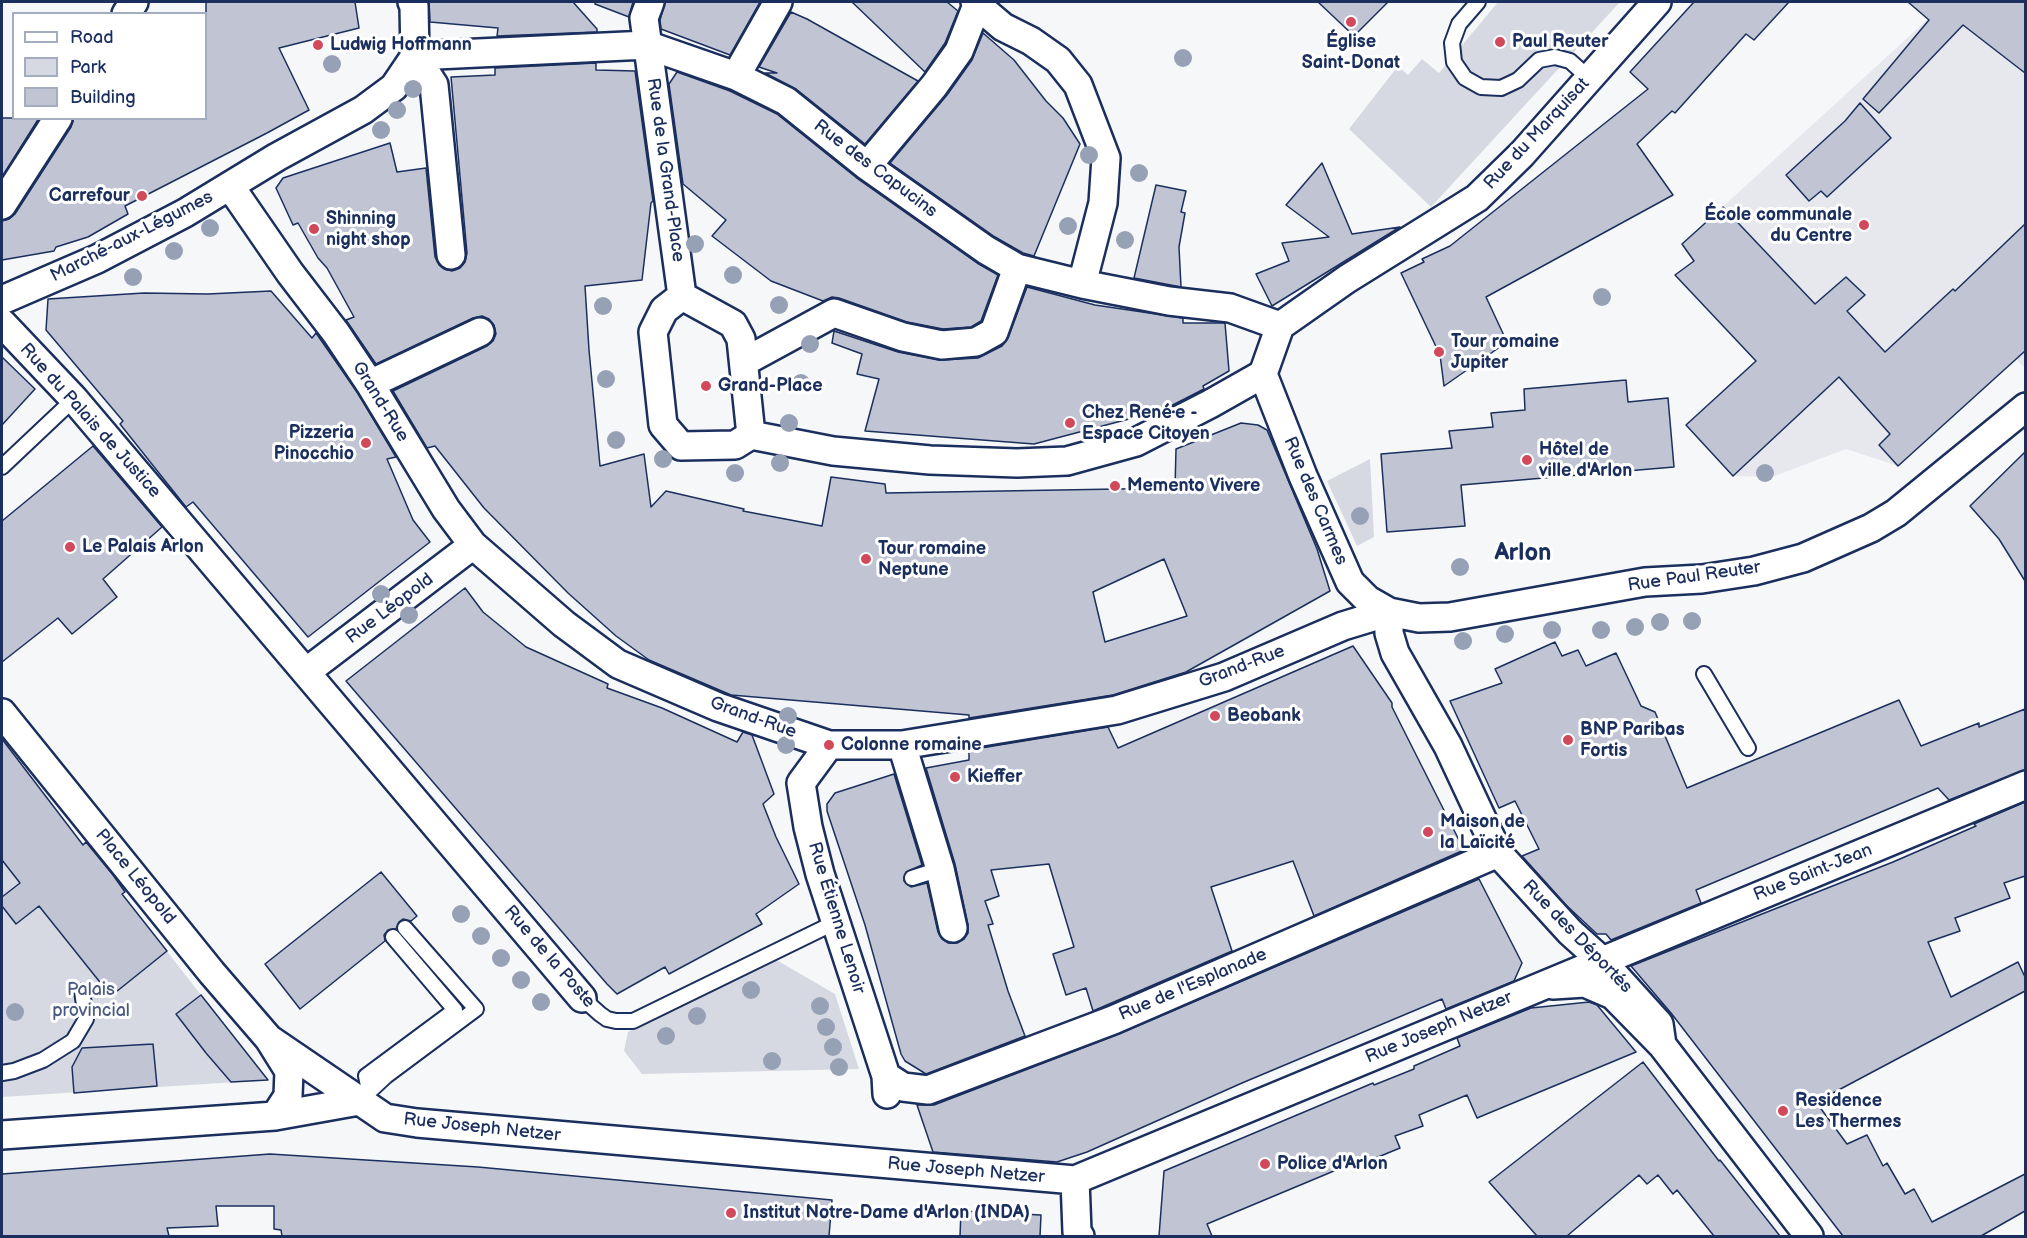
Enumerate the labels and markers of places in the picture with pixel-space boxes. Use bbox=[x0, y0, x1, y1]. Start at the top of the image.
marker: Église Saint-Donat bbox=[1344, 15, 1358, 29]
place label: Église Saint-Donat bbox=[1302, 31, 1400, 74]
place label: Paul Reuter bbox=[1512, 31, 1608, 53]
place label: Ludwig Hoffmann bbox=[330, 34, 472, 56]
marker: Paul Reuter bbox=[1493, 35, 1507, 49]
marker: Ludwig Hoffmann bbox=[311, 38, 325, 52]
place label: Carrefour bbox=[49, 185, 130, 207]
marker: Carrefour bbox=[135, 189, 149, 203]
place label: École communale du Centre bbox=[1704, 204, 1852, 246]
place label: Shinning night shop bbox=[326, 208, 411, 250]
marker: École communale du Centre bbox=[1857, 218, 1871, 232]
marker: Shinning night shop bbox=[307, 222, 321, 236]
place label: Tour romaine Jupiter bbox=[1451, 331, 1559, 374]
marker: Tour romaine Jupiter bbox=[1432, 345, 1446, 359]
place label: Grand-Place bbox=[718, 375, 823, 397]
marker: Grand-Place bbox=[699, 379, 713, 393]
place label: Chez René·e - Espace Citoyen bbox=[1082, 402, 1210, 444]
marker: Chez René·e - Espace Citoyen bbox=[1063, 416, 1077, 430]
place label: Pizzeria Pinocchio bbox=[274, 422, 354, 464]
marker: Pizzeria Pinocchio bbox=[359, 436, 373, 450]
place label: Hôtel de ville d'Arlon bbox=[1539, 439, 1632, 482]
marker: Hôtel de ville d'Arlon bbox=[1520, 453, 1534, 467]
place label: Memento Vivere bbox=[1127, 475, 1260, 497]
marker: Memento Vivere bbox=[1108, 479, 1122, 493]
place label: Le Palais Arlon bbox=[82, 536, 204, 558]
place label: Tour romaine Neptune bbox=[878, 538, 986, 580]
marker: Le Palais Arlon bbox=[63, 540, 77, 554]
marker: Tour romaine Neptune bbox=[859, 552, 873, 566]
place label: Beobank bbox=[1227, 705, 1301, 727]
marker: Beobank bbox=[1208, 709, 1222, 723]
place label: BNP Paribas Fortis bbox=[1580, 719, 1684, 762]
marker: BNP Paribas Fortis bbox=[1561, 733, 1575, 747]
place label: Colonne romaine bbox=[841, 734, 982, 756]
marker: Colonne romaine bbox=[822, 738, 836, 752]
place label: Kieffer bbox=[967, 766, 1022, 788]
marker: Kieffer bbox=[948, 770, 962, 784]
place label: Maison de la Laïcité bbox=[1440, 811, 1525, 854]
marker: Maison de la Laïcité bbox=[1421, 825, 1435, 839]
place label: Residence Les Thermes bbox=[1795, 1090, 1901, 1132]
marker: Residence Les Thermes bbox=[1776, 1104, 1790, 1118]
place label: Police d'Arlon bbox=[1277, 1153, 1388, 1175]
marker: Police d'Arlon bbox=[1258, 1157, 1272, 1171]
place label: Institut Notre-Dame d'Arlon (INDA) bbox=[743, 1202, 1030, 1224]
marker: Institut Notre-Dame d'Arlon (INDA) bbox=[724, 1206, 738, 1220]

